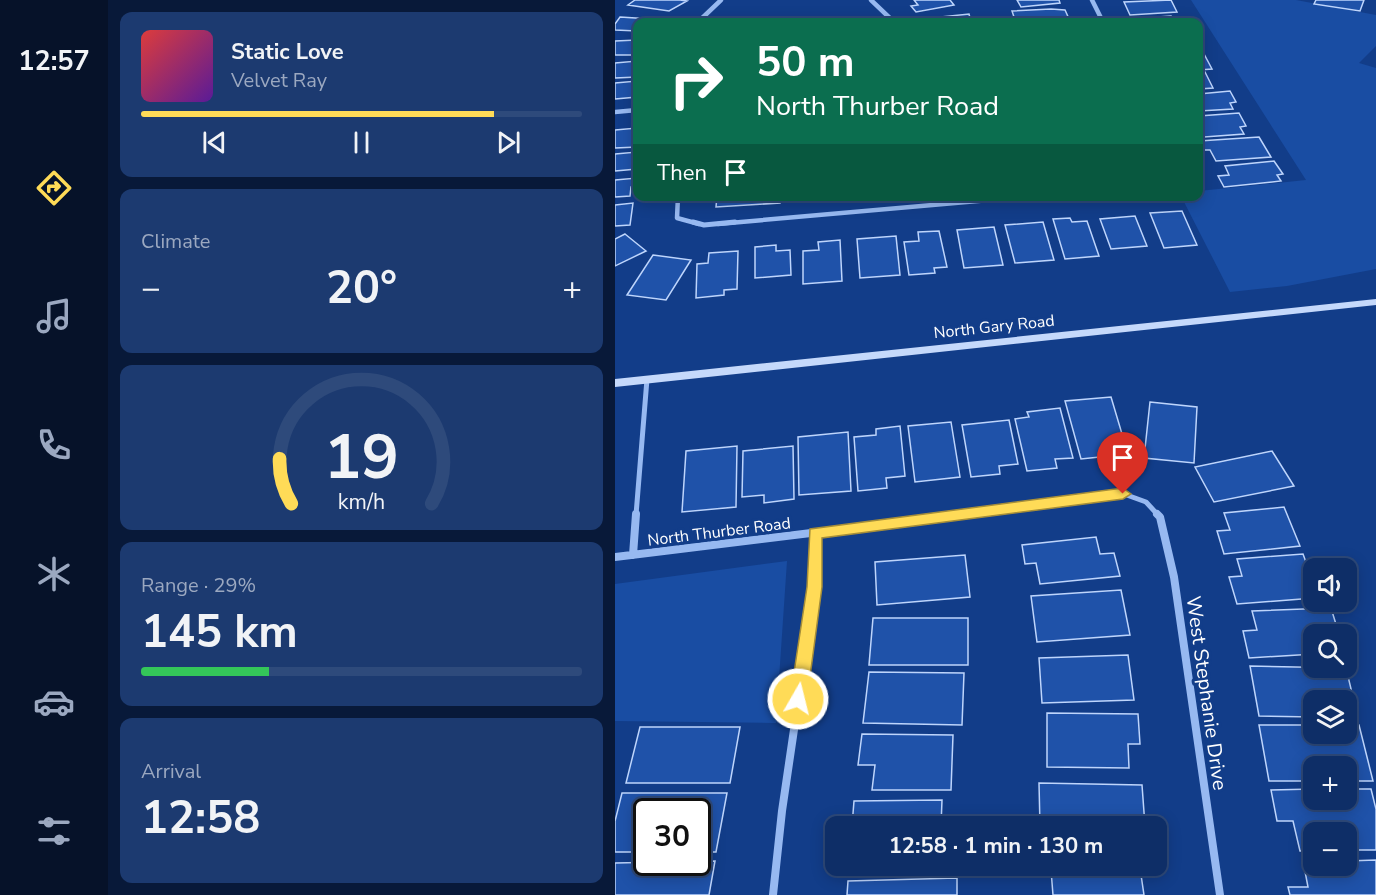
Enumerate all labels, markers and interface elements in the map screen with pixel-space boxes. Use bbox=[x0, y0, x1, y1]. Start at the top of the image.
text: 50 m bbox=[756, 34, 855, 91]
text: Static Love bbox=[231, 37, 344, 67]
icon: right bbox=[657, 42, 735, 120]
text: 12:57 bbox=[18, 43, 90, 80]
text: Velvet Ray bbox=[231, 67, 327, 94]
text: North Thurber Road bbox=[756, 88, 999, 125]
icon: previous bbox=[198, 126, 231, 159]
icon: pause bbox=[345, 126, 378, 159]
icon: next bbox=[492, 126, 525, 159]
icon: arrive bbox=[719, 156, 752, 189]
text: Then bbox=[657, 158, 707, 188]
icon: directions bbox=[33, 167, 75, 209]
text: Climate bbox=[141, 228, 210, 255]
text: 20° bbox=[326, 258, 397, 319]
text: − bbox=[141, 266, 161, 311]
text: + bbox=[562, 266, 582, 311]
icon: music bbox=[33, 295, 75, 337]
street label: North Gary Road bbox=[933, 310, 1056, 344]
text: 19 bbox=[324, 416, 399, 501]
icon: phone bbox=[33, 424, 75, 466]
pin bbox=[1097, 432, 1148, 494]
icon: arrive bbox=[1106, 441, 1139, 474]
text: km/h bbox=[338, 488, 385, 518]
street label: North Thurber Road bbox=[646, 512, 792, 552]
icon: climate bbox=[33, 553, 75, 595]
map controls bbox=[1303, 558, 1357, 876]
button: sound bbox=[1303, 558, 1357, 612]
text: Range · 29% bbox=[141, 572, 256, 599]
street label: West Stephanie Drive bbox=[1180, 594, 1233, 792]
text: 145 km bbox=[141, 602, 298, 663]
button: search bbox=[1303, 624, 1357, 678]
position arrow bbox=[766, 667, 830, 731]
icon: car bbox=[33, 681, 75, 723]
button: layers bbox=[1303, 690, 1357, 744]
button: + bbox=[1303, 756, 1357, 810]
text: Arrival bbox=[141, 758, 201, 785]
text: 12:58 bbox=[141, 788, 260, 849]
speed limit sign: 30 bbox=[633, 798, 711, 876]
icon: filters bbox=[33, 810, 75, 852]
button: − bbox=[1303, 822, 1357, 876]
text: 12:58 · 1 min · 130 m bbox=[889, 831, 1103, 861]

